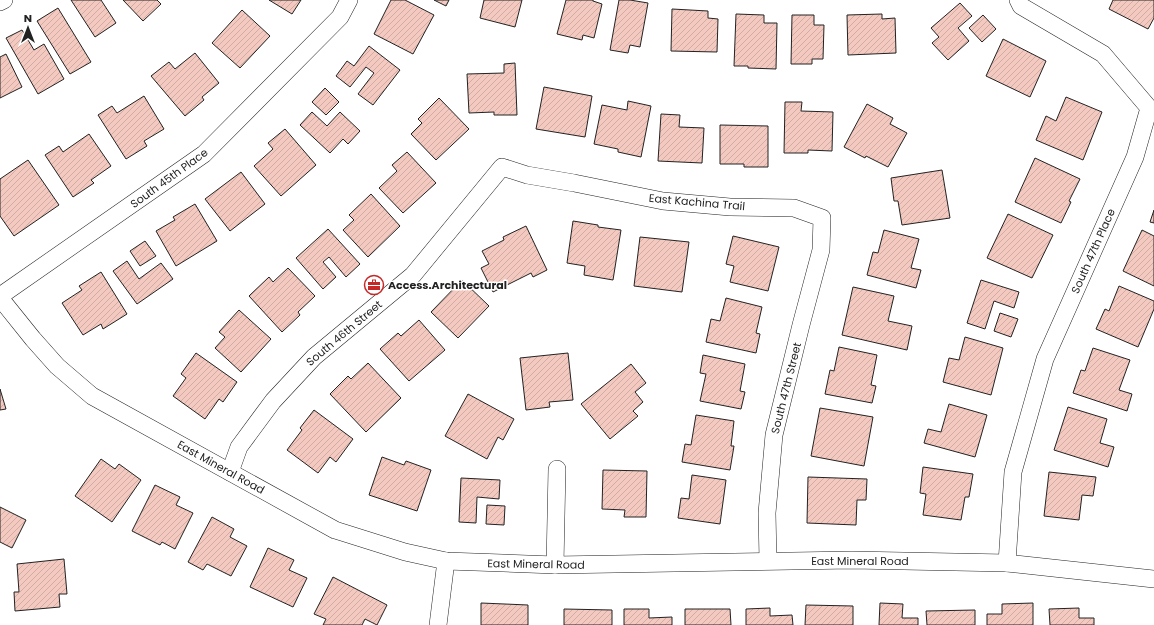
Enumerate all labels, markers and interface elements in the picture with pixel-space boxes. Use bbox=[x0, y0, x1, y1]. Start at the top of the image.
north arrow bbox=[8, 8, 48, 48]
text: N bbox=[24, 10, 32, 26]
street label: South 45th Place bbox=[127, 144, 211, 212]
street label: East Kachina Trail bbox=[648, 190, 746, 214]
street label: South 47th Place bbox=[1067, 206, 1119, 296]
office icon: Access.Architectural bbox=[363, 274, 385, 296]
place label: Access.Architectural bbox=[388, 277, 507, 293]
street label: South 46th Street bbox=[303, 296, 385, 370]
street label: South 47th Street bbox=[767, 341, 805, 435]
street label: East Mineral Road bbox=[174, 436, 268, 498]
street label: East Mineral Road bbox=[811, 553, 909, 569]
street label: East Mineral Road bbox=[487, 555, 585, 573]

